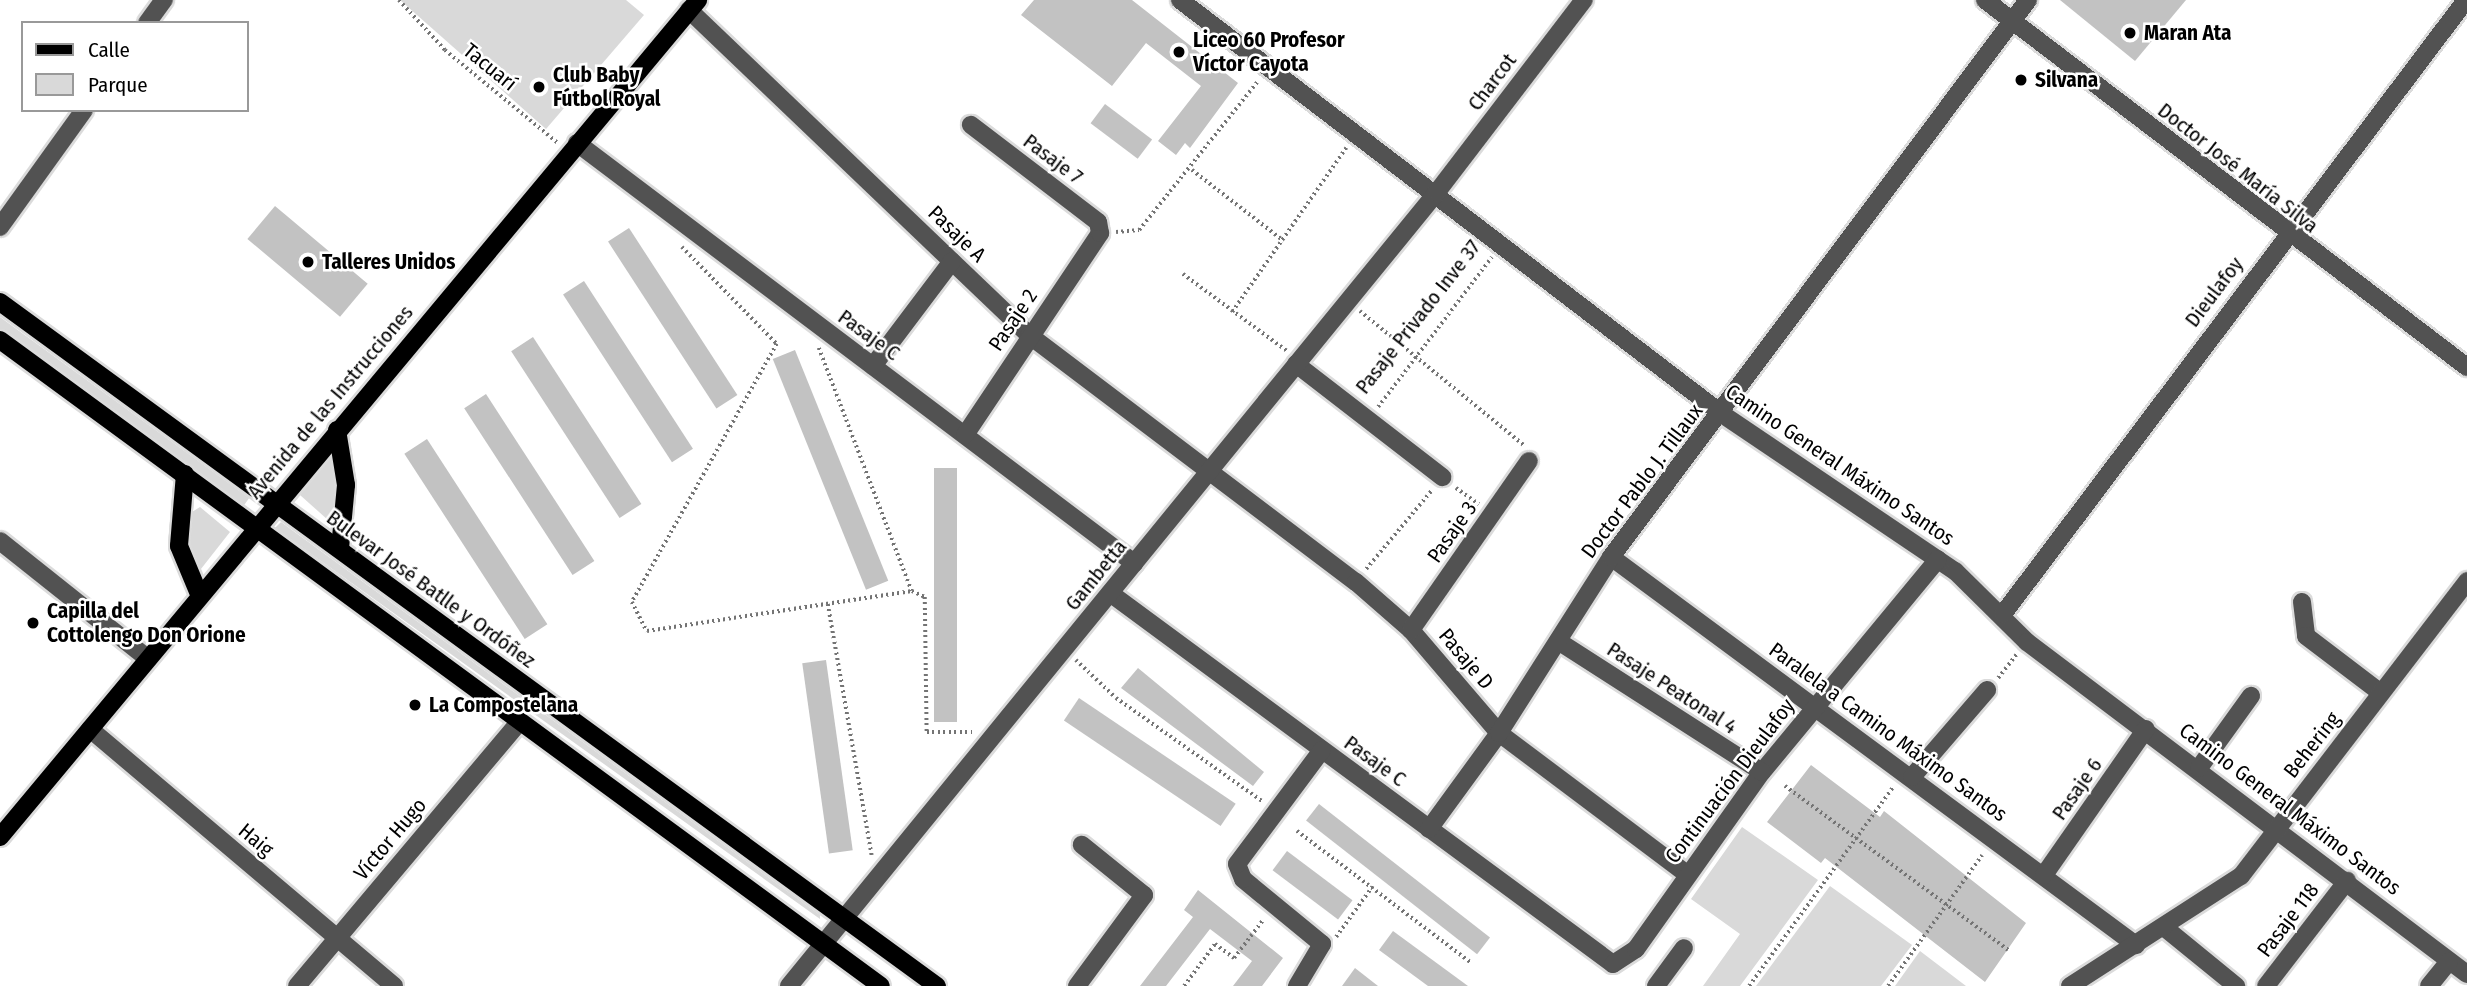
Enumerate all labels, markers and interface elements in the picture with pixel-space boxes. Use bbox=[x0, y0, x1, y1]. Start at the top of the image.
place label: Maran Ata bbox=[2144, 20, 2231, 46]
legend bbox=[21, 21, 248, 112]
marker: Maran Ata bbox=[2122, 25, 2138, 41]
place label: Liceo 60 Profesor Víctor Cayota bbox=[1193, 27, 1345, 77]
text: Calle bbox=[88, 37, 130, 63]
street label: Tacuarí bbox=[458, 38, 522, 96]
marker: Liceo 60 Profesor Víctor Cayota bbox=[1171, 44, 1187, 60]
street label: Charcot bbox=[1462, 48, 1522, 116]
place label: Club Baby Fútbol Royal bbox=[553, 62, 661, 112]
place label: Silvana bbox=[2035, 67, 2098, 93]
text: Parque bbox=[88, 72, 148, 98]
marker: Silvana bbox=[2013, 72, 2029, 88]
marker: Club Baby Fútbol Royal bbox=[531, 79, 547, 95]
street label: Doctor José María Silva bbox=[2153, 98, 2323, 238]
street label: Pasaje 7 bbox=[1018, 128, 1088, 190]
street label: Pasaje A bbox=[923, 200, 991, 268]
street label: Pasaje Privado Inve 37 bbox=[1350, 235, 1486, 399]
place label: Talleres Unidos bbox=[322, 249, 455, 275]
street label: Dieulafoy bbox=[2180, 252, 2248, 332]
marker: Talleres Unidos bbox=[300, 254, 316, 270]
street label: Pasaje 2 bbox=[983, 284, 1043, 356]
street label: Avenida de las Instrucciones bbox=[242, 300, 418, 504]
street label: Pasaje C bbox=[833, 304, 905, 366]
street label: Camino General Máximo Santos bbox=[1721, 379, 1959, 551]
street label: Doctor Pablo J. Tillaux bbox=[1576, 399, 1708, 563]
street label: Pasaje 3 bbox=[1422, 497, 1482, 567]
street label: Bulevar José Batlle y Ordóñez bbox=[322, 505, 540, 673]
street label: Gambetta bbox=[1060, 534, 1132, 616]
place label: Capilla del Cottolengo Don Orione bbox=[47, 598, 246, 648]
marker: Capilla del Cottolengo Don Orione bbox=[25, 615, 41, 631]
street label: Pasaje D bbox=[1433, 623, 1499, 695]
street label: Pasaje Peatonal 4 bbox=[1602, 637, 1742, 739]
street label: Paralela a Camino Máximo Santos bbox=[1764, 637, 2012, 827]
place label: La Compostelana bbox=[429, 692, 578, 718]
street label: Continuación Dieulafoy bbox=[1660, 694, 1800, 868]
marker: La Compostelana bbox=[407, 697, 423, 713]
street label: Behering bbox=[2278, 707, 2346, 783]
street label: Camino General Máximo Santos bbox=[2174, 718, 2406, 900]
street label: Pasaje C bbox=[1339, 730, 1411, 792]
street label: Pasaje 6 bbox=[2047, 753, 2107, 825]
street label: Víctor Hugo bbox=[348, 793, 432, 885]
street label: Haig bbox=[233, 818, 279, 862]
street label: Pasaje 118 bbox=[2252, 878, 2324, 962]

